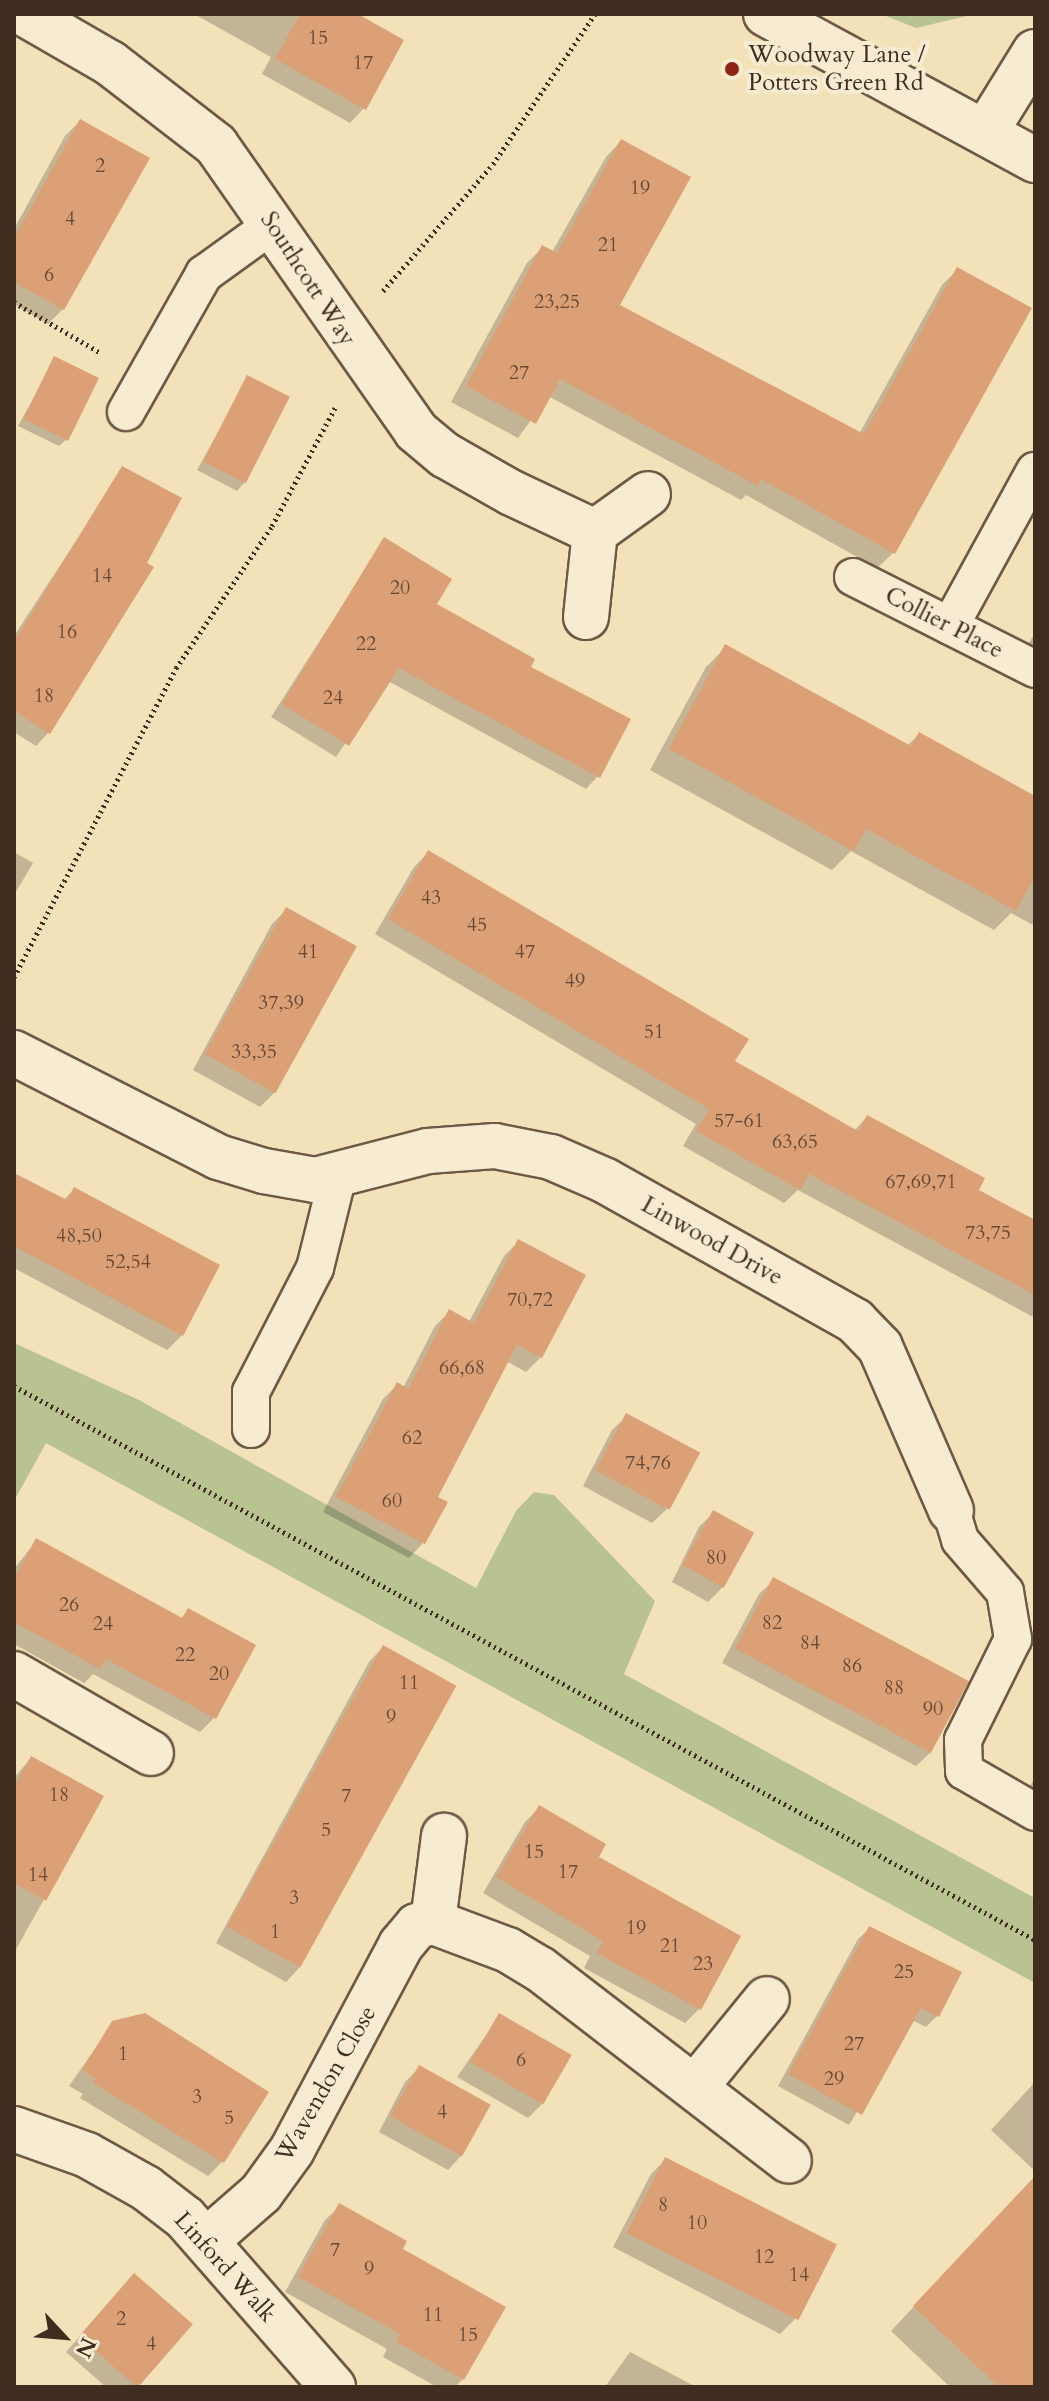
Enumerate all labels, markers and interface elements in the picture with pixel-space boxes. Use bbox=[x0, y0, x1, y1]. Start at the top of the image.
house number: 15 bbox=[308, 25, 328, 49]
place label: Woodway Lane / Potters Green Rd bbox=[748, 41, 926, 97]
house number: 17 bbox=[353, 50, 373, 74]
marker: Woodway Lane / Potters Green Rd bbox=[723, 60, 741, 78]
house number: 2 bbox=[95, 153, 105, 177]
house number: 19 bbox=[630, 175, 650, 199]
house number: 4 bbox=[65, 206, 75, 230]
street label: Southcott Way bbox=[254, 207, 362, 351]
house number: 21 bbox=[598, 232, 618, 256]
house number: 6 bbox=[44, 262, 54, 286]
house number: 23,25 bbox=[534, 289, 580, 313]
house number: 27 bbox=[509, 360, 529, 384]
house number: 14 bbox=[92, 563, 112, 587]
house number: 20 bbox=[390, 575, 410, 599]
street label: Collier Place bbox=[880, 581, 1008, 665]
house number: 16 bbox=[57, 619, 77, 643]
house number: 22 bbox=[356, 631, 376, 655]
house number: 18 bbox=[34, 683, 54, 707]
house number: 24 bbox=[323, 685, 343, 709]
house number: 43 bbox=[421, 885, 441, 909]
house number: 45 bbox=[467, 912, 487, 936]
house number: 41 bbox=[298, 939, 318, 963]
house number: 47 bbox=[515, 939, 535, 963]
house number: 49 bbox=[565, 968, 585, 992]
house number: 37,39 bbox=[258, 990, 304, 1014]
house number: 51 bbox=[644, 1019, 664, 1043]
house number: 33,35 bbox=[231, 1039, 277, 1063]
house number: 57-61 bbox=[714, 1108, 764, 1132]
house number: 63,65 bbox=[772, 1129, 818, 1153]
house number: 67,69,71 bbox=[885, 1169, 957, 1193]
street label: Linwood Drive bbox=[636, 1190, 788, 1292]
house number: 73,75 bbox=[965, 1220, 1011, 1244]
house number: 48,50 bbox=[56, 1223, 102, 1247]
house number: 52,54 bbox=[105, 1249, 151, 1273]
house number: 70,72 bbox=[507, 1287, 553, 1311]
house number: 66,68 bbox=[439, 1355, 485, 1379]
house number: 62 bbox=[402, 1425, 422, 1449]
house number: 74,76 bbox=[625, 1450, 671, 1474]
house number: 60 bbox=[382, 1488, 402, 1512]
house number: 80 bbox=[706, 1545, 726, 1569]
house number: 26 bbox=[59, 1592, 79, 1616]
house number: 82 bbox=[762, 1610, 782, 1634]
house number: 24 bbox=[93, 1611, 113, 1635]
house number: 84 bbox=[800, 1630, 820, 1654]
house number: 22 bbox=[175, 1642, 195, 1666]
house number: 86 bbox=[842, 1653, 862, 1677]
house number: 20 bbox=[209, 1661, 229, 1685]
house number: 11 bbox=[399, 1670, 419, 1694]
house number: 88 bbox=[884, 1675, 904, 1699]
house number: 90 bbox=[923, 1696, 943, 1720]
house number: 9 bbox=[386, 1704, 396, 1728]
house number: 18 bbox=[49, 1782, 69, 1806]
house number: 7 bbox=[341, 1783, 351, 1807]
house number: 5 bbox=[321, 1817, 331, 1841]
house number: 15 bbox=[524, 1839, 544, 1863]
house number: 17 bbox=[558, 1859, 578, 1883]
house number: 14 bbox=[28, 1862, 48, 1886]
house number: 3 bbox=[289, 1885, 299, 1909]
house number: 19 bbox=[626, 1915, 646, 1939]
house number: 1 bbox=[270, 1919, 280, 1943]
house number: 21 bbox=[660, 1933, 680, 1957]
house number: 23 bbox=[693, 1951, 713, 1975]
house number: 25 bbox=[894, 1959, 914, 1983]
street label: Wavendon Close bbox=[270, 2001, 382, 2167]
house number: 27 bbox=[844, 2031, 864, 2055]
house number: 1 bbox=[118, 2041, 128, 2065]
house number: 6 bbox=[516, 2047, 526, 2071]
house number: 29 bbox=[824, 2066, 844, 2090]
house number: 3 bbox=[192, 2084, 202, 2108]
house number: 4 bbox=[437, 2099, 447, 2123]
house number: 5 bbox=[224, 2105, 234, 2129]
house number: 8 bbox=[658, 2192, 668, 2216]
street label: Linford Walk bbox=[168, 2206, 282, 2328]
house number: 10 bbox=[687, 2210, 707, 2234]
house number: 7 bbox=[330, 2237, 340, 2261]
house number: 12 bbox=[754, 2244, 774, 2268]
house number: 9 bbox=[364, 2256, 374, 2280]
house number: 14 bbox=[789, 2262, 809, 2286]
north arrow bbox=[24, 2297, 104, 2377]
house number: 11 bbox=[423, 2302, 443, 2326]
house number: 2 bbox=[116, 2306, 126, 2330]
house number: 15 bbox=[458, 2322, 478, 2346]
house number: 4 bbox=[146, 2331, 156, 2355]
text: N bbox=[68, 2332, 103, 2363]

